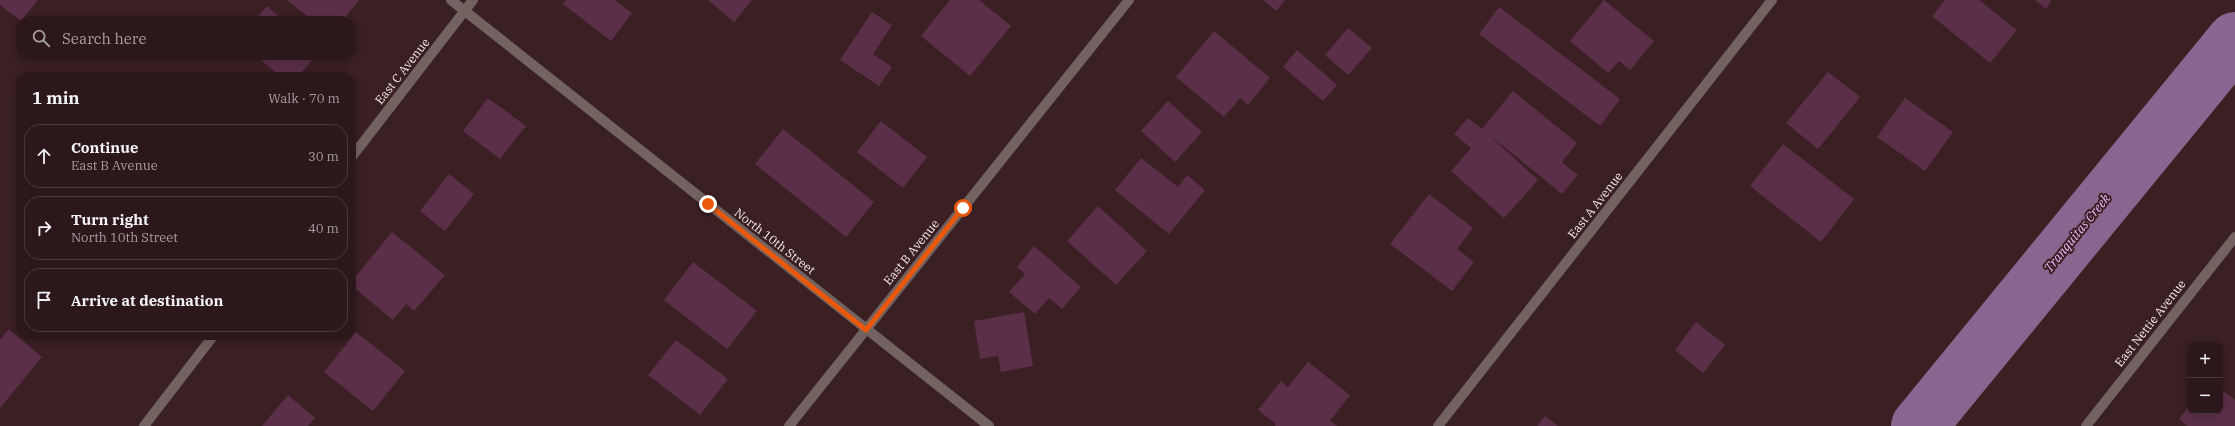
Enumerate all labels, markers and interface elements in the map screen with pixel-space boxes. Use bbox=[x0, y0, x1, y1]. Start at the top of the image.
search box bbox=[16, 16, 356, 60]
icon: search bbox=[30, 27, 52, 49]
text: Search here bbox=[62, 29, 147, 48]
street label: East C Avenue bbox=[372, 35, 432, 107]
text: 1 min bbox=[32, 87, 80, 109]
text: Walk · 70 m bbox=[268, 90, 340, 107]
text: Continue bbox=[71, 138, 138, 157]
icon: ahead bbox=[33, 145, 55, 167]
text: 30 m bbox=[308, 148, 339, 165]
text: East B Avenue bbox=[71, 157, 158, 174]
street label: East A Avenue bbox=[1564, 169, 1626, 241]
water label: Tranquitas Creek bbox=[2040, 190, 2114, 276]
route end bbox=[699, 195, 717, 213]
route start bbox=[954, 199, 972, 217]
street label: North 10th Street bbox=[732, 205, 818, 277]
text: Turn right bbox=[71, 210, 149, 229]
street label: East B Avenue bbox=[880, 216, 942, 288]
icon: right bbox=[33, 217, 55, 239]
text: 40 m bbox=[308, 220, 339, 237]
text: North 10th Street bbox=[71, 229, 178, 246]
street label: East Nettie Avenue bbox=[2111, 277, 2189, 369]
icon: arrive bbox=[33, 289, 55, 311]
text: Arrive at destination bbox=[71, 291, 223, 310]
map controls bbox=[2187, 342, 2223, 414]
button: + bbox=[2187, 342, 2223, 378]
button: − bbox=[2187, 378, 2223, 414]

